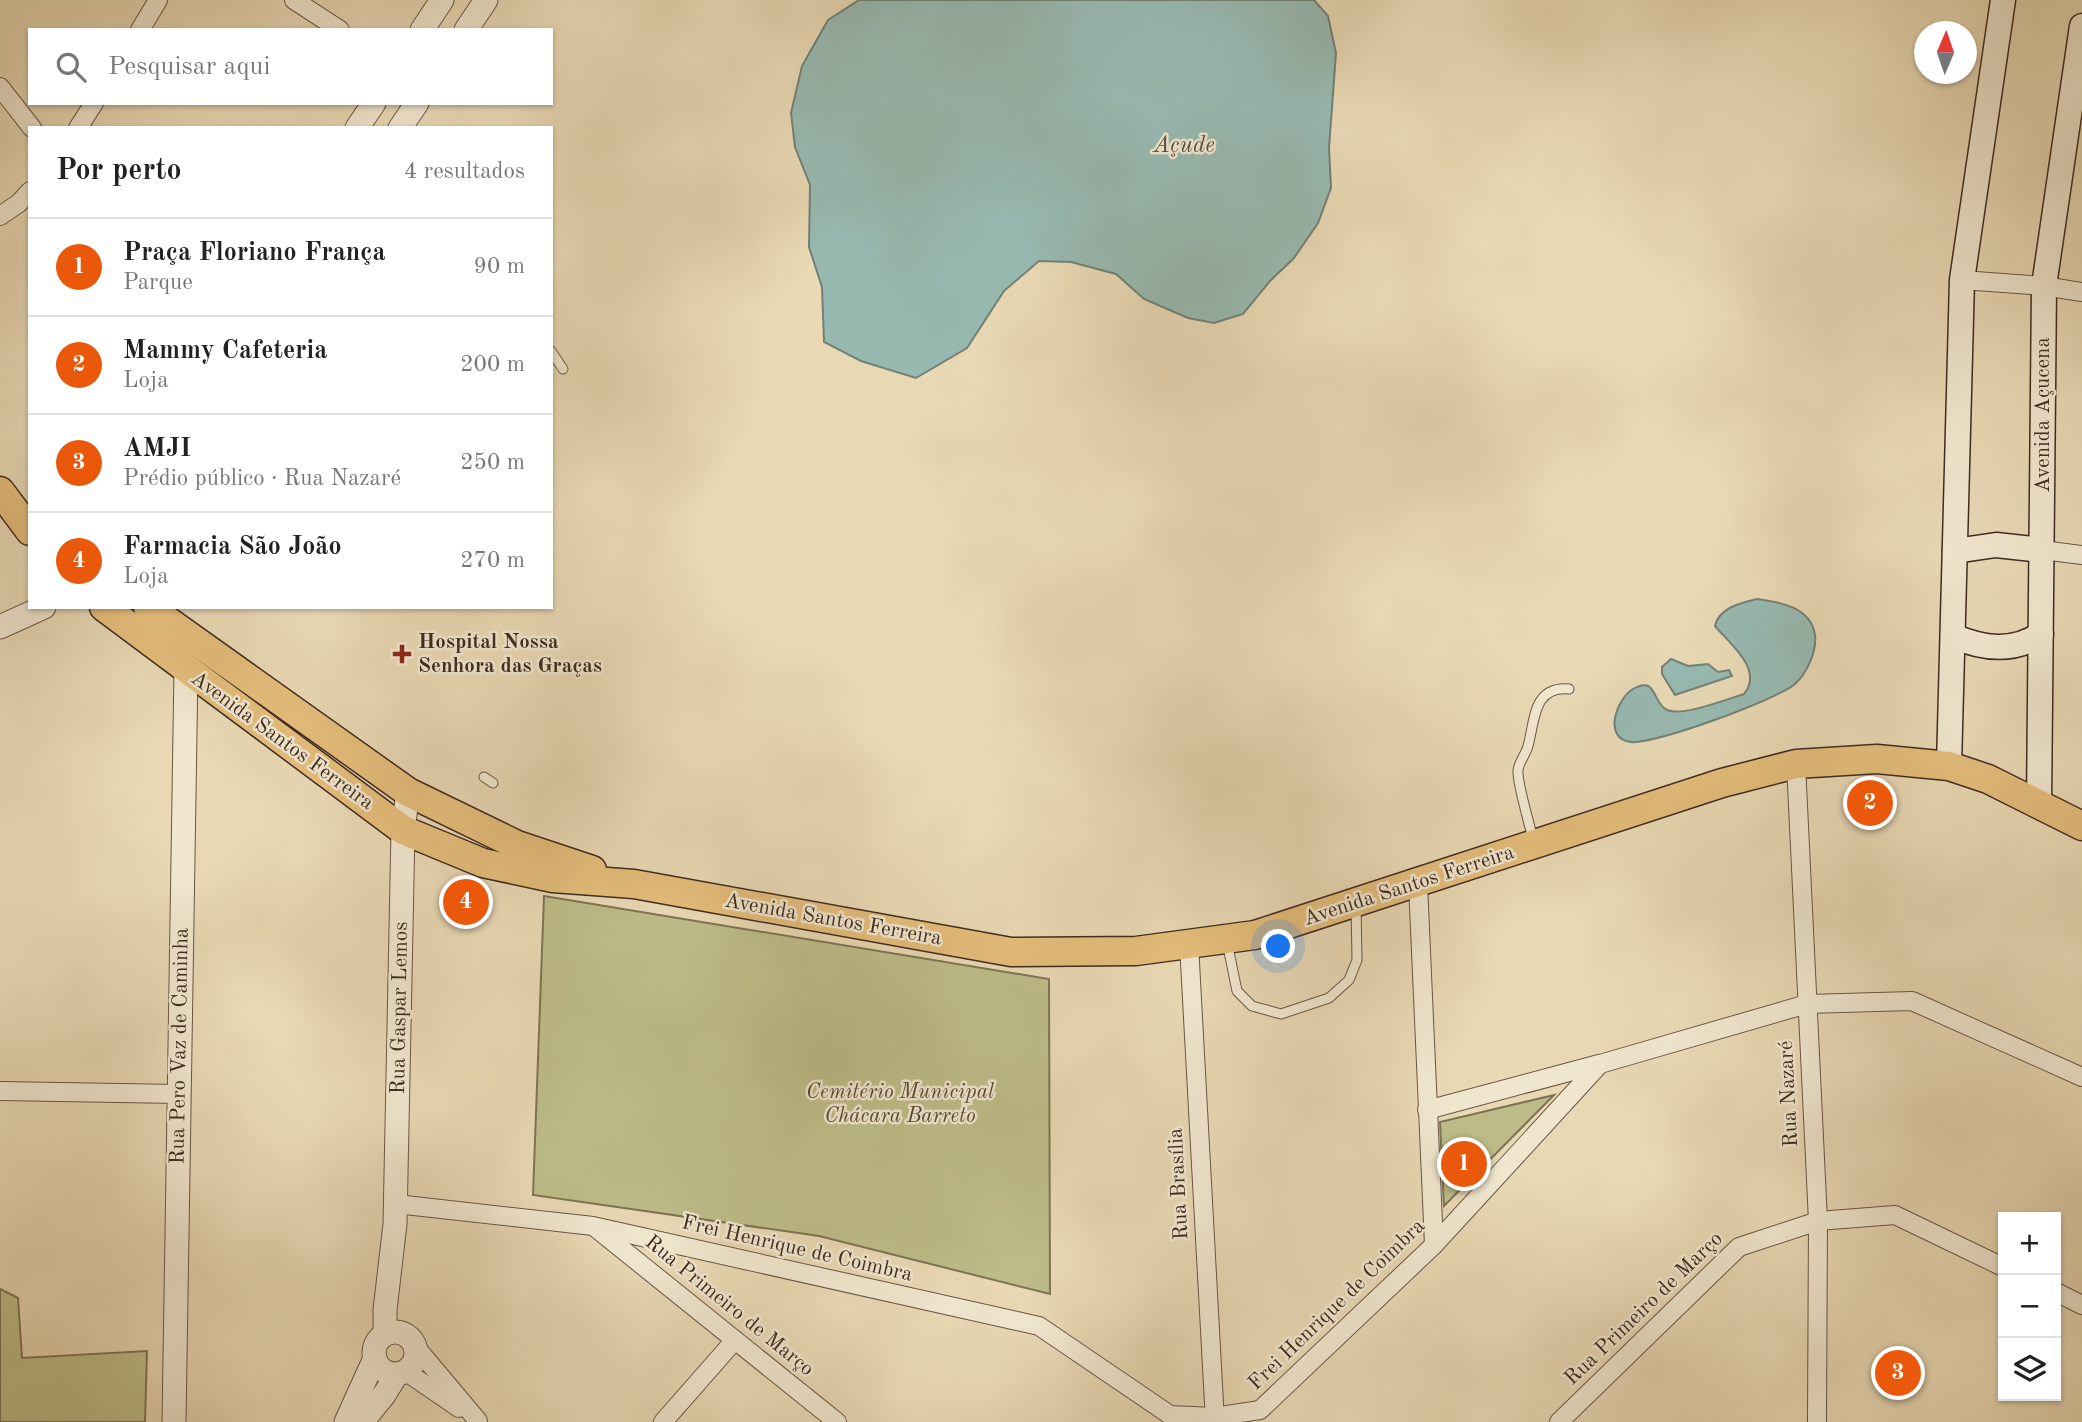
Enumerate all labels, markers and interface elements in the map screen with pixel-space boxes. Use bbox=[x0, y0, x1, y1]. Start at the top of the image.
north arrow bbox=[1914, 21, 1977, 84]
search box bbox=[28, 28, 553, 105]
icon: search bbox=[52, 48, 90, 86]
text: Pesquisar aqui bbox=[108, 54, 270, 80]
water label: Açude bbox=[1151, 134, 1215, 157]
text: Por perto bbox=[56, 156, 182, 186]
text: 4 resultados bbox=[404, 160, 525, 183]
text: Praça Floriano França bbox=[123, 240, 386, 266]
text: 1 bbox=[72, 255, 86, 278]
text: 90 m bbox=[474, 255, 525, 278]
text: Parque bbox=[123, 271, 193, 294]
street label: Avenida Açucena bbox=[2033, 337, 2054, 493]
text: Mammy Cafeteria bbox=[123, 338, 328, 364]
text: 2 bbox=[72, 353, 86, 376]
text: 200 m bbox=[460, 353, 525, 376]
text: Loja bbox=[123, 369, 169, 392]
text: AMJI bbox=[123, 436, 191, 462]
text: 3 bbox=[72, 451, 86, 474]
text: 250 m bbox=[460, 451, 525, 474]
text: Prédio público · Rua Nazaré bbox=[123, 467, 401, 490]
text: Farmacia São João bbox=[123, 534, 342, 560]
text: 4 bbox=[72, 549, 86, 572]
text: 270 m bbox=[460, 549, 525, 572]
text: Loja bbox=[123, 565, 169, 588]
place label: Hospital Nossa Senhora das Graças bbox=[418, 632, 602, 677]
marker: Hospital Nossa Senhora das Graças bbox=[392, 644, 412, 664]
street label: Avenida Santos Ferreira bbox=[187, 668, 377, 814]
pin: 2 bbox=[1847, 777, 1893, 829]
street label: Avenida Santos Ferreira bbox=[1301, 842, 1517, 930]
pin: 4 bbox=[443, 876, 489, 928]
street label: Avenida Santos Ferreira bbox=[723, 891, 943, 949]
street label: Rua Gaspar Lemos bbox=[388, 921, 412, 1095]
street label: Rua Pero Vaz de Caminha bbox=[167, 927, 193, 1165]
your location bbox=[1261, 929, 1295, 963]
street label: Rua Nazaré bbox=[1776, 1040, 1802, 1148]
park label: Cemitério Municipal Chácara Barreto bbox=[806, 1082, 994, 1127]
street label: Rua Brasília bbox=[1166, 1127, 1192, 1241]
pin: 1 bbox=[1441, 1138, 1487, 1190]
street label: Frei Henrique de Coimbra bbox=[680, 1212, 914, 1286]
map controls bbox=[1998, 1212, 2061, 1401]
button: + bbox=[1998, 1212, 2061, 1275]
street label: Frei Henrique de Coimbra bbox=[1245, 1215, 1429, 1395]
street label: Rua Primeiro de Março bbox=[1561, 1228, 1727, 1390]
street label: Rua Primeiro de Março bbox=[641, 1232, 817, 1380]
button: − bbox=[1998, 1275, 2061, 1338]
button: layers bbox=[1998, 1338, 2061, 1401]
pin: 3 bbox=[1875, 1347, 1921, 1399]

